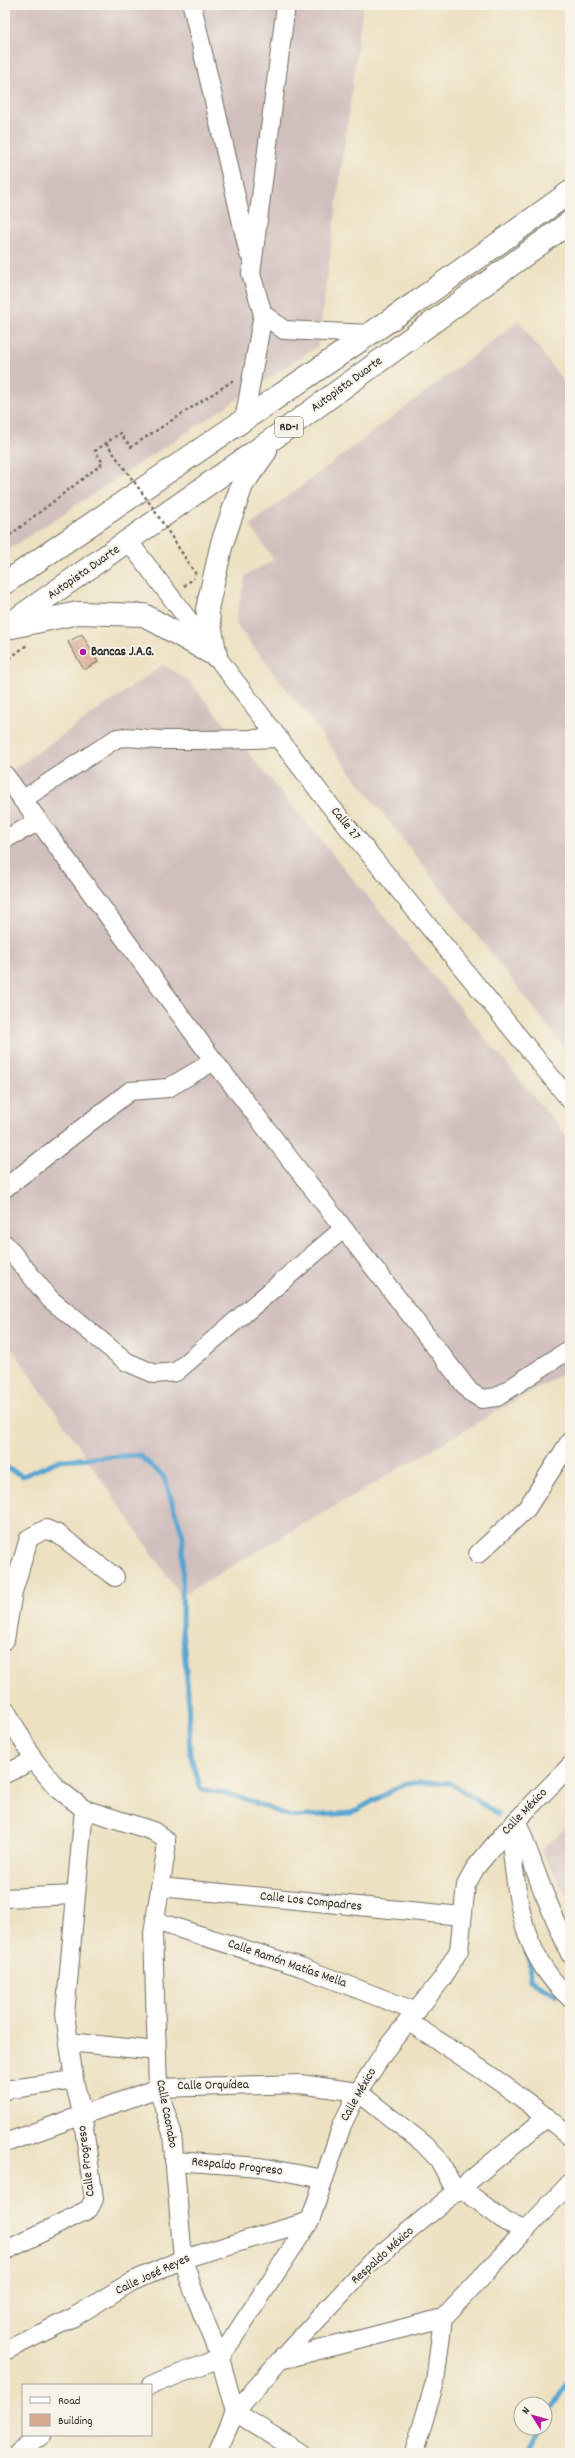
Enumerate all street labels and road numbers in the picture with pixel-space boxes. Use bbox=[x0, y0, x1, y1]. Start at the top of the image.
street label: Autopista Duarte bbox=[307, 352, 387, 418]
road number: RD-1 bbox=[275, 417, 303, 437]
street label: Autopista Duarte bbox=[44, 541, 124, 605]
street label: Calle 27 bbox=[326, 803, 364, 845]
street label: Calle México bbox=[498, 1784, 552, 1840]
street label: Calle Los Compadres bbox=[259, 1887, 363, 1917]
street label: Calle Ramón Matías Mella bbox=[225, 1935, 350, 1994]
street label: Calle México bbox=[336, 2065, 382, 2125]
street label: Calle Orquídea bbox=[177, 2076, 250, 2096]
street label: Calle Caonabo bbox=[150, 2078, 182, 2150]
street label: Calle Progreso bbox=[73, 2124, 101, 2198]
street label: Respaldo Progreso bbox=[190, 2153, 284, 2181]
street label: Respaldo México bbox=[347, 2222, 419, 2289]
street label: Calle José Reyes bbox=[113, 2249, 193, 2301]

